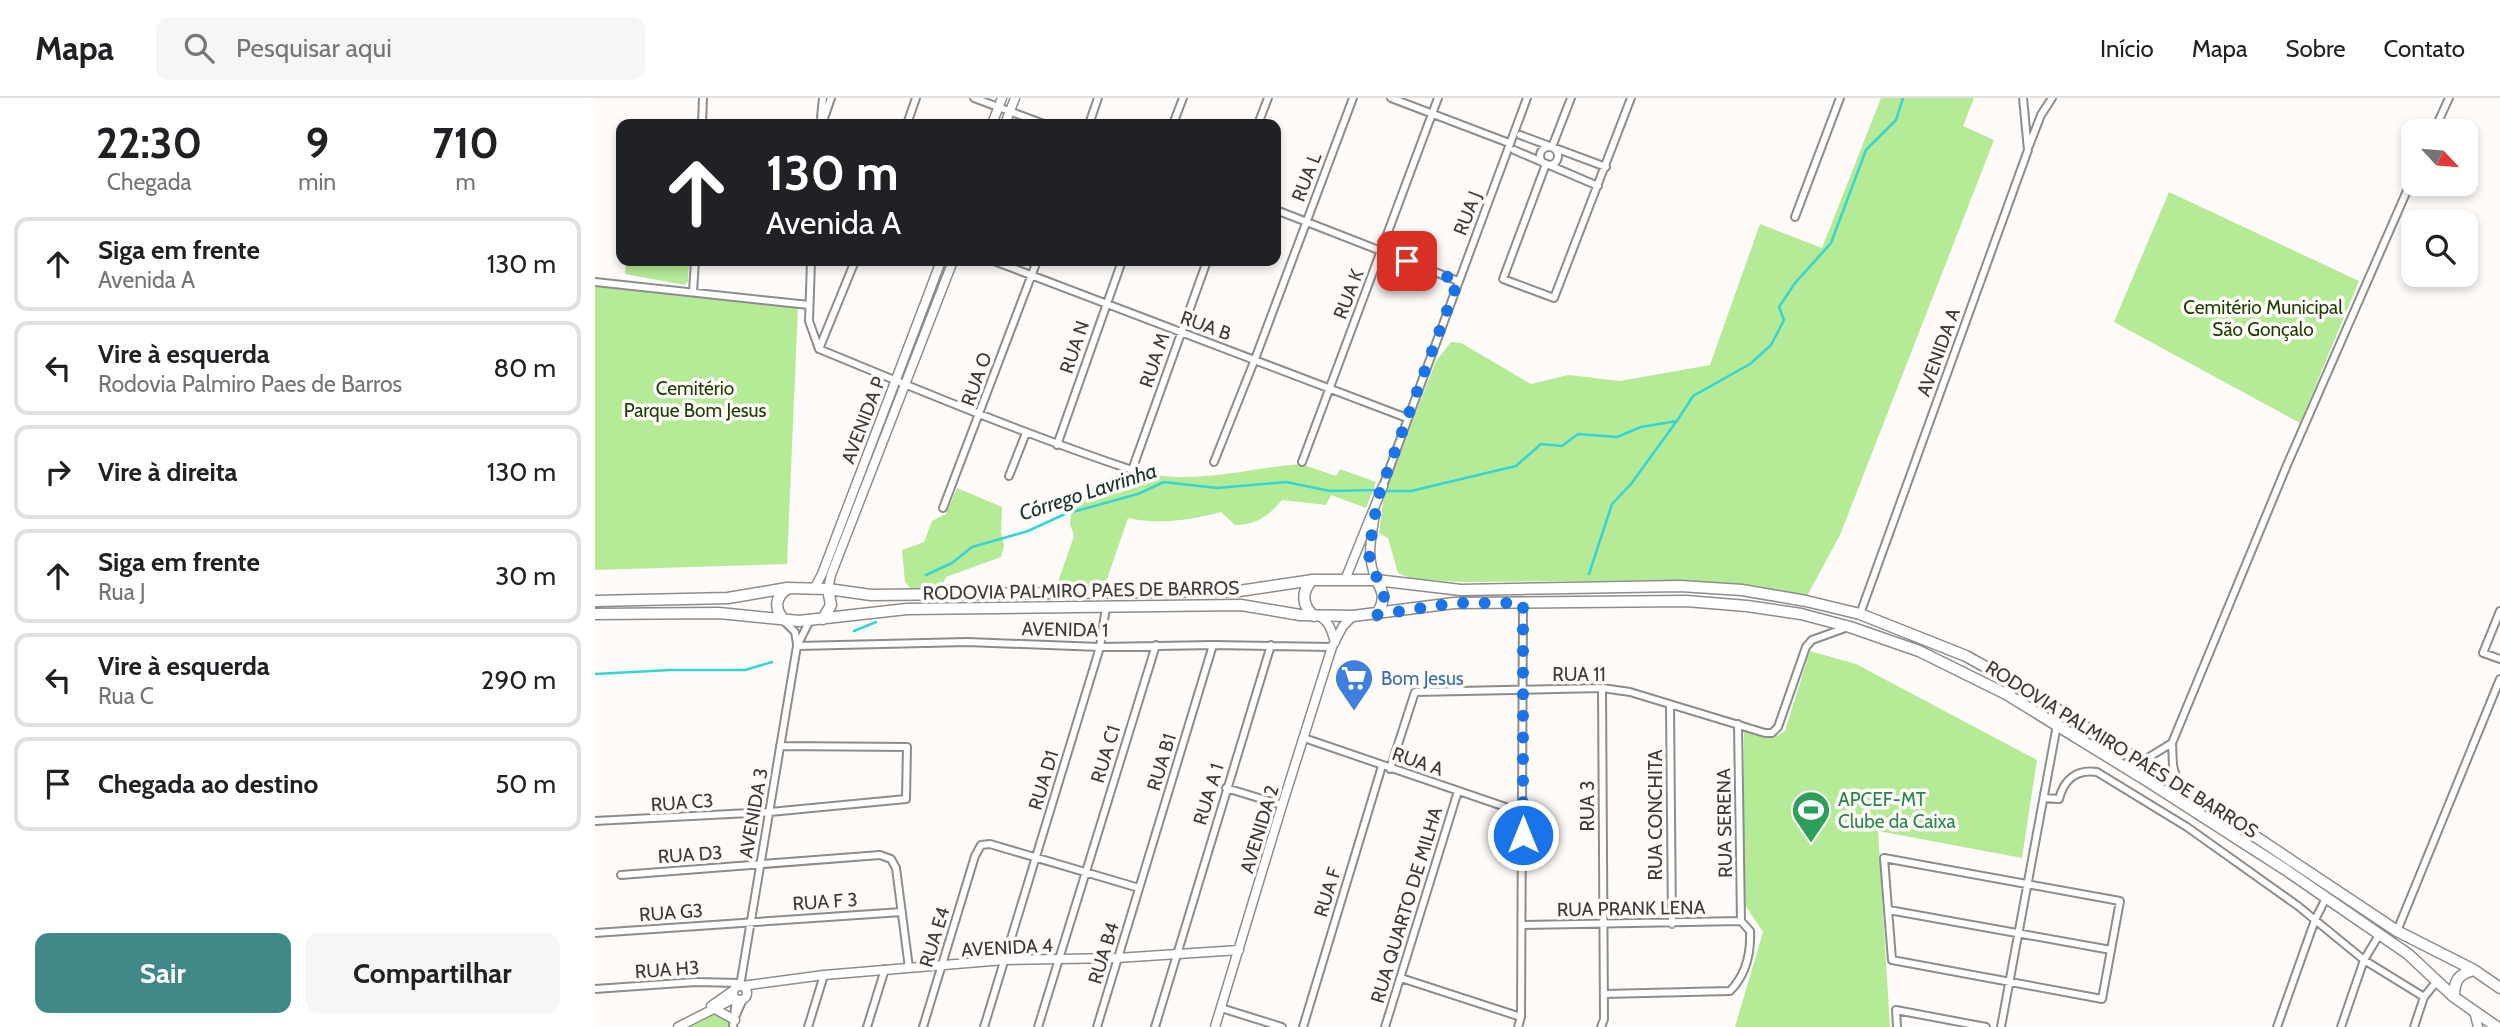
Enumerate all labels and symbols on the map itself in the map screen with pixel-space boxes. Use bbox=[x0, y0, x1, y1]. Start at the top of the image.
north arrow bbox=[2401, 119, 2478, 196]
street label: RUA L bbox=[1287, 149, 1326, 205]
street label: RUA J bbox=[1449, 188, 1486, 239]
pin bbox=[1377, 231, 1437, 291]
street label: RUA K bbox=[1328, 266, 1369, 322]
park label: Cemitério Municipal São Gonçalo bbox=[2183, 296, 2343, 341]
street label: AVENIDA A bbox=[1912, 305, 1965, 400]
street label: RUA B bbox=[1177, 306, 1234, 345]
street label: RUA N bbox=[1055, 318, 1094, 377]
street label: RUA M bbox=[1134, 330, 1175, 391]
street label: RUA O bbox=[956, 349, 997, 409]
street label: AVENIDA P bbox=[836, 373, 891, 467]
park label: Cemitério Parque Bom Jesus bbox=[624, 377, 767, 422]
water label: Córrego Lavrinha bbox=[1016, 457, 1160, 526]
street label: RODOVIA PALMIRO PAES DE BARROS bbox=[923, 576, 1239, 605]
street label: AVENIDA 1 bbox=[1021, 617, 1109, 642]
street label: RODOVIA PALMIRO PAES DE BARROS bbox=[1981, 656, 2262, 843]
supermarket icon: Bom Jesus bbox=[1333, 657, 1375, 712]
street label: RUA 11 bbox=[1552, 663, 1606, 686]
place label: Bom Jesus bbox=[1381, 667, 1464, 690]
street label: RUA C1 bbox=[1086, 723, 1125, 786]
street label: RUA B1 bbox=[1142, 731, 1181, 793]
street label: RUA A bbox=[1389, 742, 1447, 781]
street label: RUA D1 bbox=[1024, 748, 1063, 813]
street label: RUA CONCHITA bbox=[1644, 749, 1667, 881]
street label: RUA A 1 bbox=[1188, 761, 1229, 828]
street label: AVENIDA 3 bbox=[734, 766, 773, 860]
street label: RUA SERENA bbox=[1712, 768, 1737, 878]
street label: RUA 3 bbox=[1576, 780, 1599, 832]
street label: AVENIDA 2 bbox=[1235, 782, 1284, 876]
place label: APCEF-MT Clube da Caixa bbox=[1838, 788, 1956, 833]
street label: RUA C3 bbox=[650, 789, 714, 816]
sports icon: APCEF-MT Clube da Caixa bbox=[1790, 789, 1832, 844]
position arrow bbox=[1486, 798, 1560, 872]
street label: RUA QUARTO DE MILHA bbox=[1366, 804, 1447, 1006]
street label: RUA D3 bbox=[657, 841, 723, 868]
street label: RUA F bbox=[1309, 864, 1346, 920]
street label: RUA F 3 bbox=[792, 888, 858, 915]
street label: RUA PRANK LENA bbox=[1557, 896, 1706, 921]
street label: RUA G3 bbox=[638, 899, 704, 926]
street label: RUA E4 bbox=[914, 904, 955, 970]
street label: RUA B4 bbox=[1083, 920, 1124, 987]
street label: AVENIDA 4 bbox=[961, 934, 1053, 961]
street label: RUA H3 bbox=[634, 956, 700, 983]

